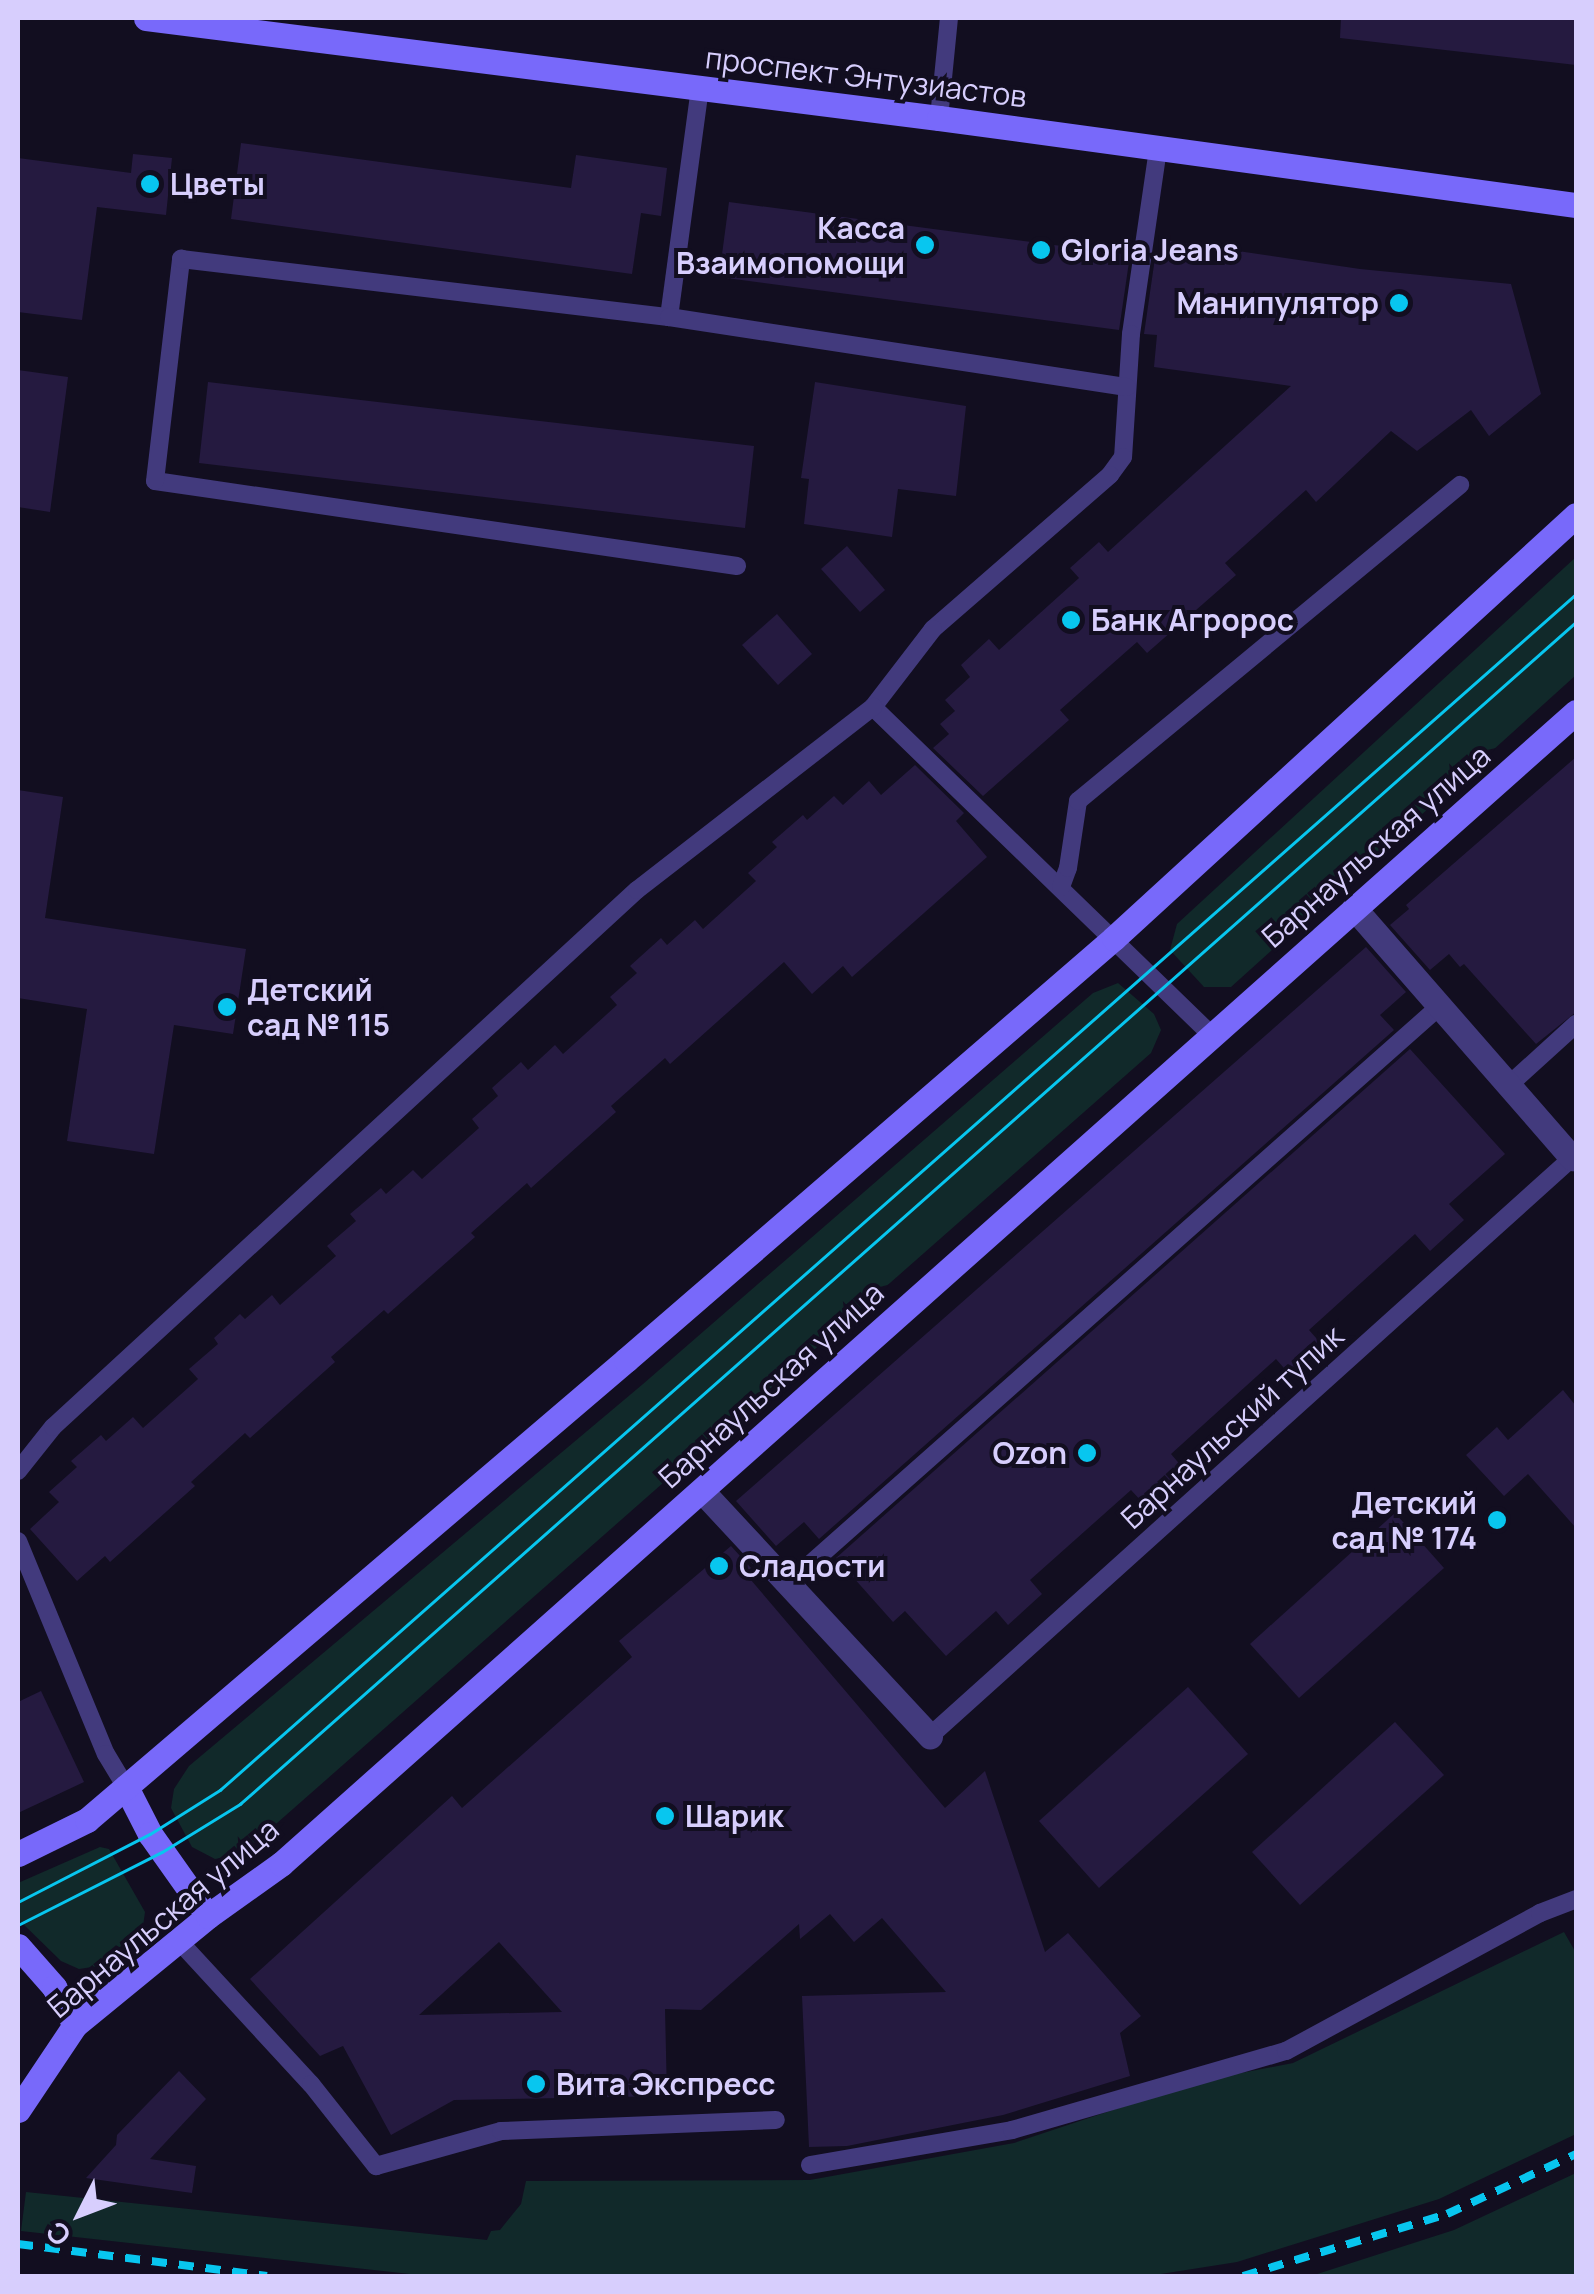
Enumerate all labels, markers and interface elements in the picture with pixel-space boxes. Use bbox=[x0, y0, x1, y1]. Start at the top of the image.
street label: проспект Энтузиастов bbox=[703, 39, 1029, 115]
place label: Цветы bbox=[170, 166, 265, 202]
marker: Цветы bbox=[139, 173, 161, 195]
place label: Касса Взаимопомощи bbox=[676, 210, 905, 280]
place label: Gloria Jeans bbox=[1061, 232, 1239, 268]
marker: Касса Взаимопомощи bbox=[914, 234, 936, 256]
marker: Gloria Jeans bbox=[1030, 239, 1052, 261]
place label: Манипулятор bbox=[1176, 285, 1379, 321]
marker: Манипулятор bbox=[1388, 292, 1410, 314]
place label: Банк Агророс bbox=[1091, 602, 1294, 638]
marker: Банк Агророс bbox=[1060, 609, 1082, 631]
street label: Барнаульская улица bbox=[1255, 737, 1497, 955]
place label: Детский сад № 115 bbox=[247, 972, 390, 1042]
marker: Детский сад № 115 bbox=[216, 996, 238, 1018]
street label: Барнаульская улица bbox=[651, 1275, 891, 1495]
street label: Барнаульский тупик bbox=[1114, 1318, 1350, 1536]
place label: Ozon bbox=[992, 1435, 1067, 1471]
marker: Ozon bbox=[1076, 1442, 1098, 1464]
place label: Детский сад № 174 bbox=[1332, 1485, 1477, 1556]
marker: Детский сад № 174 bbox=[1486, 1509, 1508, 1531]
place label: Сладости bbox=[739, 1548, 885, 1584]
marker: Сладости bbox=[708, 1555, 730, 1577]
place label: Шарик bbox=[685, 1798, 784, 1834]
marker: Шарик bbox=[654, 1805, 676, 1827]
street label: Барнаульская улица bbox=[40, 1811, 286, 2025]
place label: Вита Экспресс bbox=[556, 2066, 776, 2102]
marker: Вита Экспресс bbox=[525, 2073, 547, 2095]
north arrow bbox=[30, 2164, 130, 2264]
text: С bbox=[37, 2214, 79, 2254]

